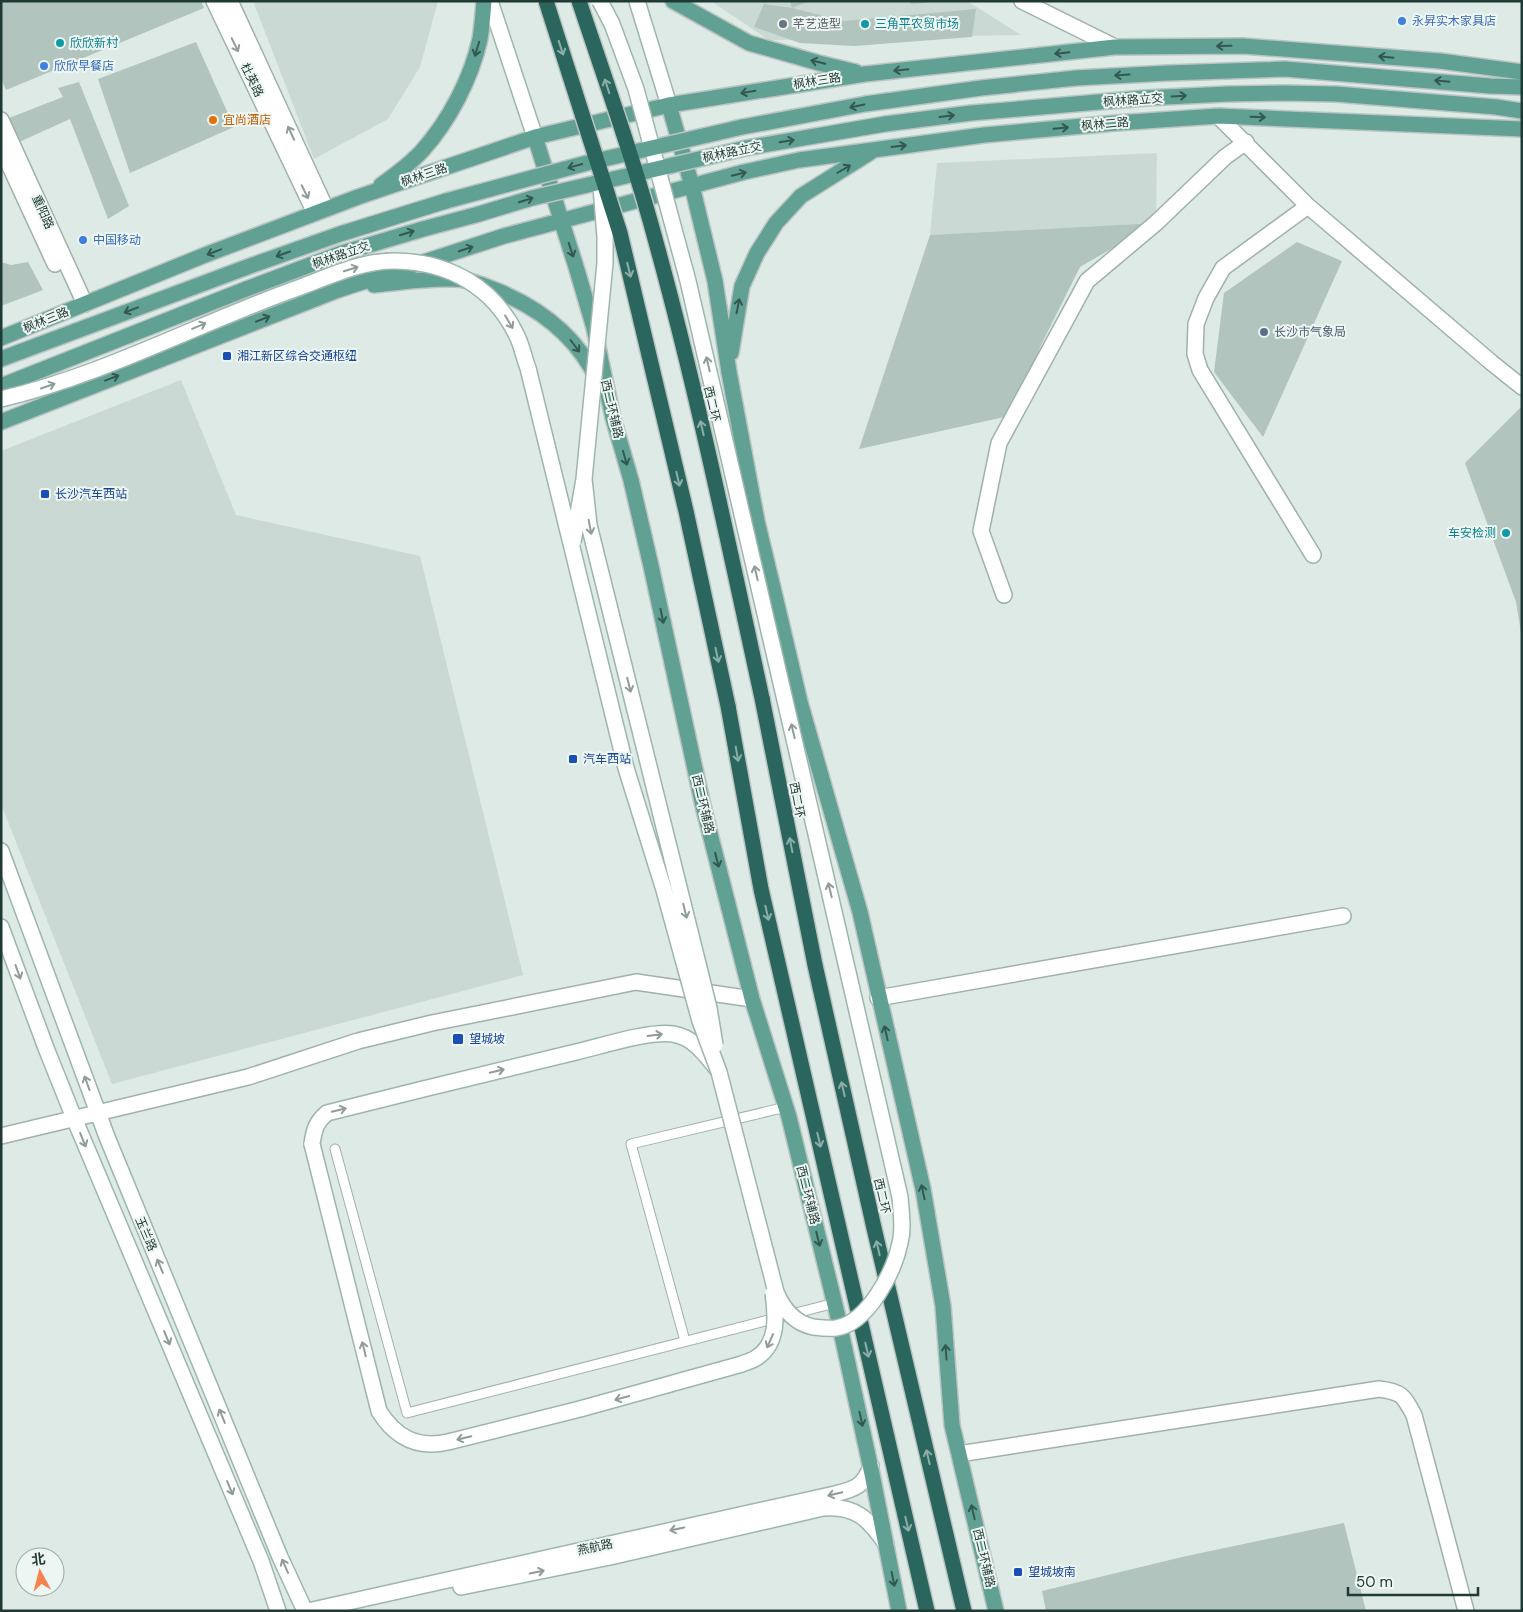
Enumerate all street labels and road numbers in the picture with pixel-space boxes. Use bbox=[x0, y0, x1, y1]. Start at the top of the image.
street label: 杜英路 bbox=[237, 60, 267, 100]
street label: 枫林三路 bbox=[792, 69, 842, 93]
street label: 枫林路立交 bbox=[1103, 90, 1163, 110]
street label: 枫林二路 bbox=[1080, 114, 1130, 134]
street label: 枫林路立交 bbox=[701, 138, 763, 166]
street label: 枫林三路 bbox=[399, 160, 449, 190]
street label: 重阳路 bbox=[28, 192, 58, 232]
street label: 枫林路立交 bbox=[310, 238, 372, 272]
street label: 枫林三路 bbox=[21, 304, 71, 336]
street label: 西二环辅路 bbox=[597, 378, 627, 440]
street label: 西二环 bbox=[700, 385, 724, 423]
street label: 西二环辅路 bbox=[688, 773, 718, 835]
street label: 西二环 bbox=[786, 781, 808, 819]
street label: 西二环辅路 bbox=[793, 1164, 823, 1226]
street label: 西二环 bbox=[870, 1177, 894, 1215]
street label: 玉兰路 bbox=[132, 1214, 160, 1254]
street label: 西二环辅路 bbox=[969, 1527, 999, 1589]
street label: 燕航路 bbox=[576, 1535, 614, 1559]

